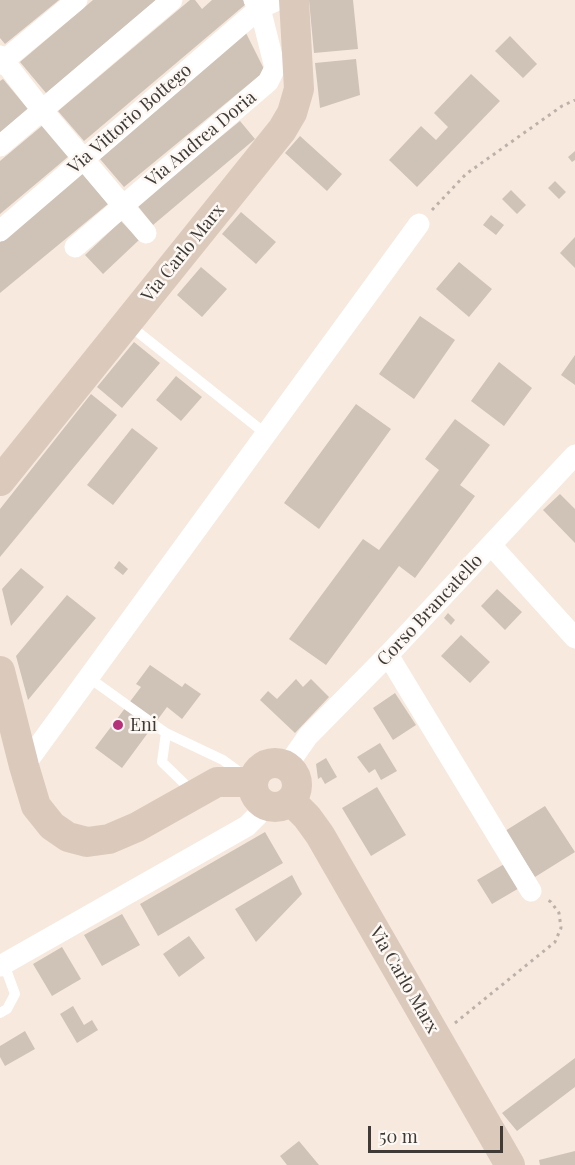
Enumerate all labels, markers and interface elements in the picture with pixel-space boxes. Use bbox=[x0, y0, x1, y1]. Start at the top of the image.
street label: Via Vittorio Bottego bbox=[64, 59, 196, 179]
street label: Via Andrea Doria bbox=[141, 87, 261, 191]
street label: Via Carlo Marx bbox=[137, 200, 229, 306]
street label: Corso Brancatello bbox=[373, 550, 487, 670]
place label: Eni bbox=[130, 714, 157, 736]
marker: Eni bbox=[111, 718, 125, 732]
street label: Via Carlo Marx bbox=[365, 923, 443, 1037]
scale bar bbox=[371, 1114, 506, 1152]
text: 50 m bbox=[379, 1124, 418, 1148]

